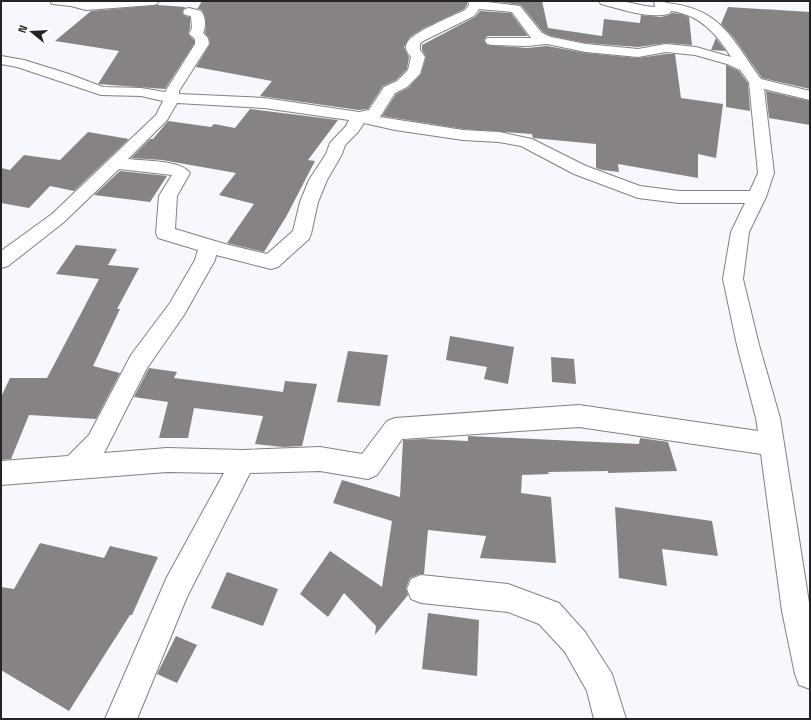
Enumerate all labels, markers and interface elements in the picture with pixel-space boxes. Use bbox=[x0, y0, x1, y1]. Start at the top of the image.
north arrow bbox=[12, 12, 52, 52]
text: N bbox=[15, 23, 30, 35]

